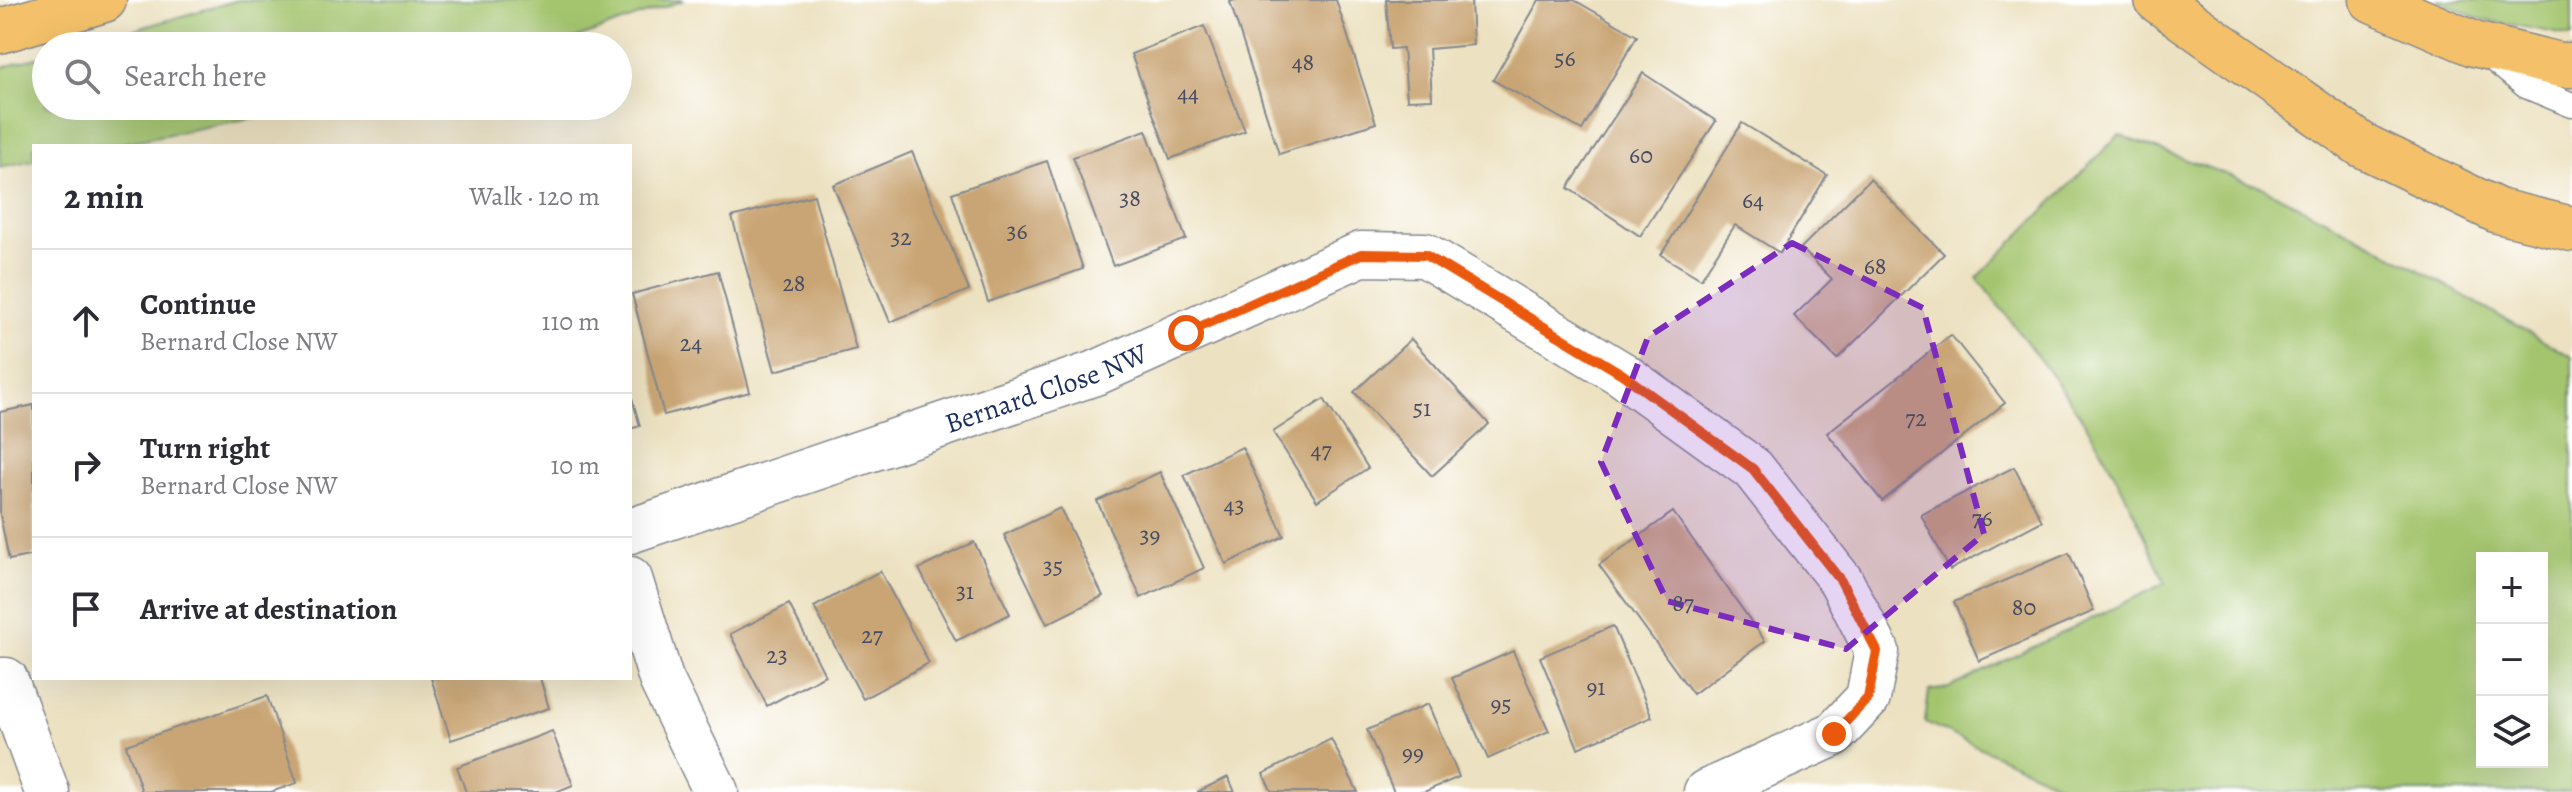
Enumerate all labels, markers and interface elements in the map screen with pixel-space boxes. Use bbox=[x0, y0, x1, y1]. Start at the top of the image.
search box bbox=[32, 32, 632, 120]
house number: 56 bbox=[1554, 42, 1576, 74]
house number: 48 bbox=[1292, 46, 1314, 78]
icon: search bbox=[60, 54, 104, 98]
text: Search here bbox=[124, 56, 267, 96]
house number: 44 bbox=[1177, 77, 1199, 109]
house number: 60 bbox=[1629, 139, 1653, 171]
text: 2 min bbox=[64, 173, 144, 220]
text: Walk · 120 m bbox=[469, 179, 600, 214]
house number: 38 bbox=[1119, 182, 1141, 214]
house number: 64 bbox=[1742, 184, 1764, 216]
house number: 36 bbox=[1006, 215, 1028, 247]
house number: 32 bbox=[890, 221, 912, 253]
house number: 68 bbox=[1864, 250, 1886, 282]
house number: 28 bbox=[782, 267, 806, 299]
text: Continue bbox=[140, 284, 256, 324]
icon: ahead bbox=[64, 299, 108, 343]
text: 110 m bbox=[542, 304, 600, 339]
route start bbox=[1168, 315, 1204, 351]
text: Bernard Close NW bbox=[140, 324, 338, 359]
house number: 24 bbox=[680, 327, 702, 359]
street label: Bernard Close NW bbox=[940, 334, 1155, 443]
house number: 51 bbox=[1413, 392, 1431, 424]
house number: 72 bbox=[1905, 402, 1927, 434]
text: Turn right bbox=[140, 428, 270, 468]
house number: 47 bbox=[1311, 434, 1332, 466]
icon: right bbox=[64, 443, 108, 487]
text: 10 m bbox=[550, 448, 600, 483]
text: Bernard Close NW bbox=[140, 468, 338, 503]
house number: 43 bbox=[1224, 489, 1244, 521]
house number: 76 bbox=[1971, 502, 1993, 534]
house number: 39 bbox=[1140, 519, 1160, 551]
house number: 35 bbox=[1043, 550, 1063, 582]
map controls bbox=[2476, 552, 2548, 768]
button: + bbox=[2476, 552, 2548, 624]
house number: 31 bbox=[956, 575, 974, 607]
icon: arrive bbox=[64, 587, 108, 631]
house number: 87 bbox=[1672, 587, 1695, 619]
text: Arrive at destination bbox=[140, 589, 397, 629]
house number: 80 bbox=[2012, 591, 2036, 623]
house number: 27 bbox=[861, 619, 884, 651]
button: − bbox=[2476, 624, 2548, 696]
house number: 23 bbox=[766, 639, 788, 671]
house number: 91 bbox=[1586, 671, 1606, 703]
house number: 95 bbox=[1490, 688, 1512, 720]
button: layers bbox=[2476, 696, 2548, 768]
route end bbox=[1816, 716, 1852, 752]
house number: 99 bbox=[1402, 737, 1424, 769]

